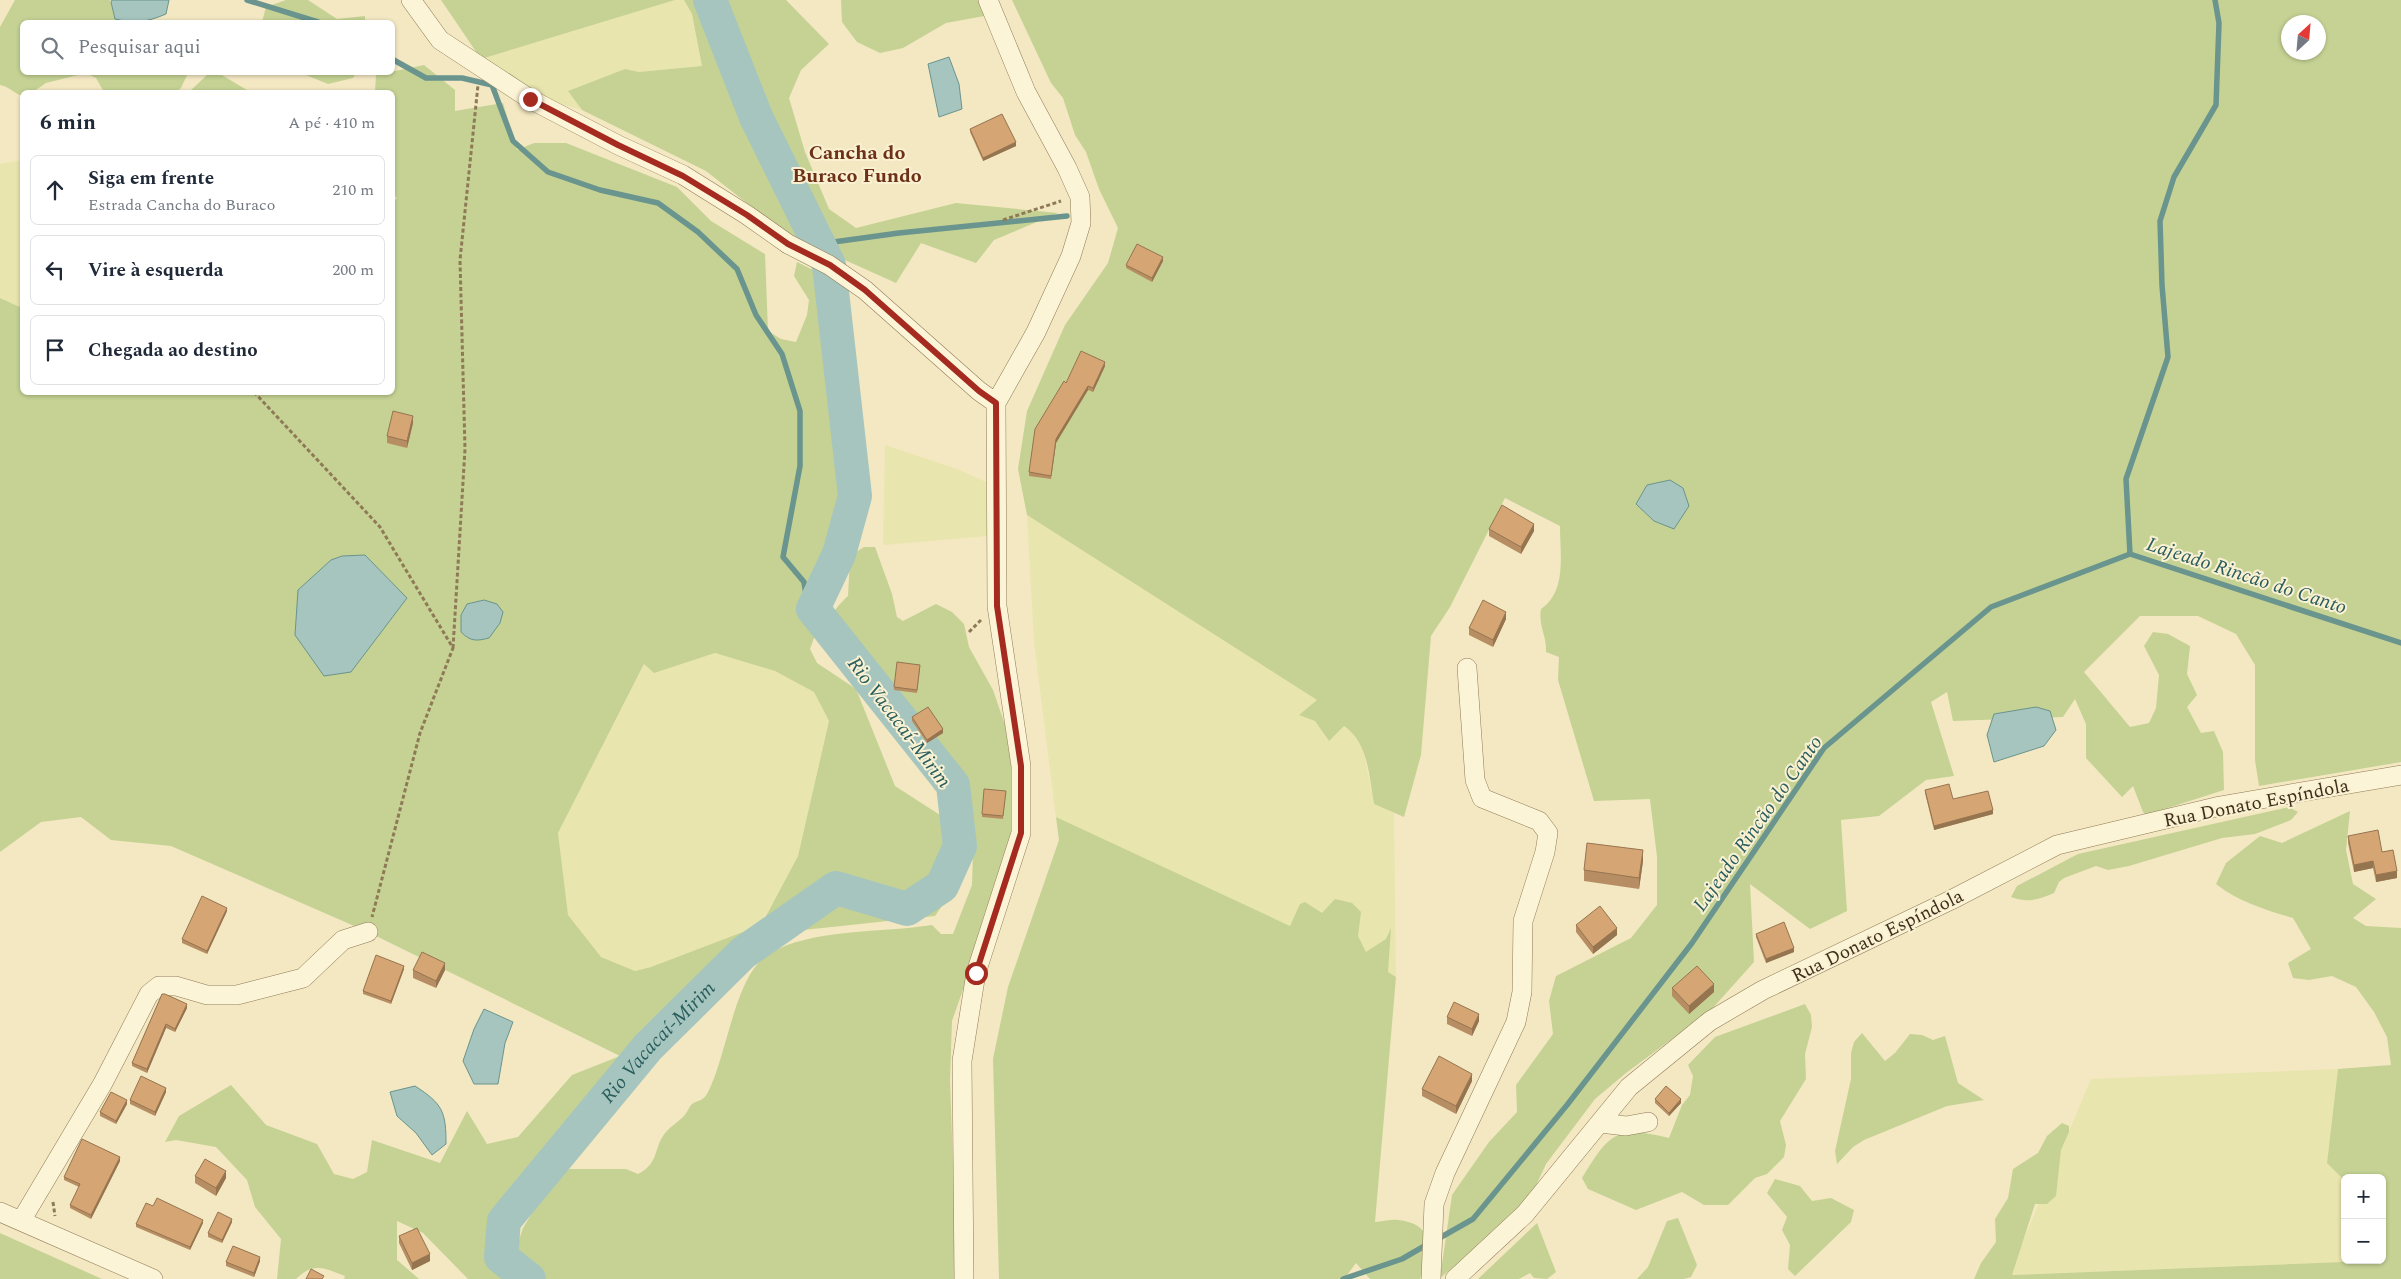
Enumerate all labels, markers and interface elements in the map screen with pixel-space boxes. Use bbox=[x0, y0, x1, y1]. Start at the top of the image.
north arrow bbox=[2281, 15, 2326, 60]
search box bbox=[20, 20, 395, 75]
text: Pesquisar aqui bbox=[78, 33, 201, 62]
icon: search bbox=[38, 34, 66, 62]
route end bbox=[519, 88, 542, 111]
text: 6 min bbox=[40, 107, 96, 139]
text: A pé · 410 m bbox=[288, 111, 375, 135]
district label: Cancha do Buraco Fundo bbox=[792, 138, 922, 191]
text: Siga em frente bbox=[88, 164, 214, 193]
icon: ahead bbox=[41, 176, 69, 204]
text: 210 m bbox=[332, 178, 374, 202]
text: Estrada Cancha do Buraco bbox=[88, 193, 275, 217]
icon: left bbox=[41, 256, 69, 284]
text: Vire à esquerda bbox=[88, 256, 224, 285]
text: 200 m bbox=[332, 258, 374, 282]
icon: arrive bbox=[41, 336, 69, 364]
text: Chegada ao destino bbox=[88, 336, 258, 365]
water label: Lajeado Rincão do Canto bbox=[2143, 529, 2351, 623]
water label: Rio Vacacaí-Mirim bbox=[840, 651, 959, 795]
water label: Lajeado Rincão do Canto bbox=[1686, 729, 1830, 918]
street label: Rua Donato Espíndola bbox=[2161, 771, 2352, 836]
street label: Rua Donato Espíndola bbox=[1787, 882, 1969, 991]
route start bbox=[965, 962, 988, 985]
water label: Rio Vacacaí-Mirim bbox=[594, 974, 723, 1110]
map controls bbox=[2341, 1174, 2386, 1264]
button: + bbox=[2341, 1174, 2386, 1219]
button: − bbox=[2341, 1219, 2386, 1264]

